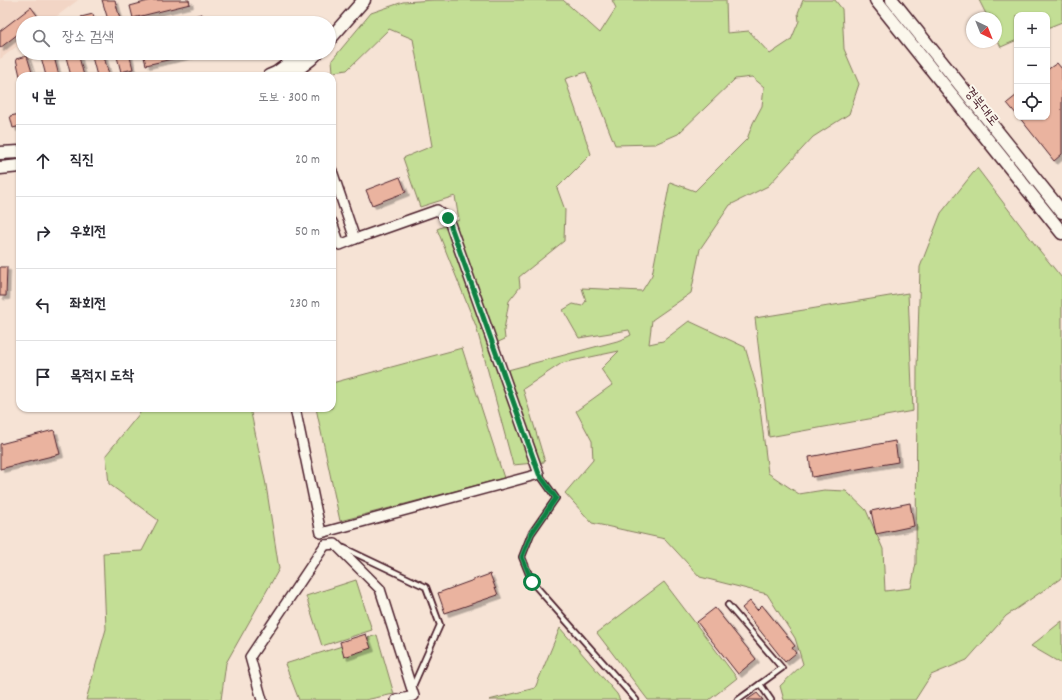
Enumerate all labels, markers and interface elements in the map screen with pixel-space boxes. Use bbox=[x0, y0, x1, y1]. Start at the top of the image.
north arrow bbox=[966, 12, 1002, 48]
map controls bbox=[1014, 12, 1050, 120]
button: + bbox=[1014, 12, 1050, 48]
search box bbox=[16, 16, 336, 60]
icon: search bbox=[30, 27, 52, 49]
text: 장소 검색 bbox=[62, 27, 114, 49]
button: − bbox=[1014, 48, 1050, 84]
street label: 경북대로 bbox=[959, 83, 1003, 131]
button: locate bbox=[1014, 84, 1050, 120]
text: 4 분 bbox=[32, 87, 57, 111]
text: 도보 · 300 m bbox=[258, 89, 320, 108]
icon: ahead bbox=[32, 150, 54, 172]
text: 직진 bbox=[70, 150, 94, 172]
text: 20 m bbox=[295, 151, 320, 170]
route end bbox=[439, 209, 457, 227]
icon: right bbox=[32, 222, 54, 244]
text: 우회전 bbox=[70, 222, 106, 244]
text: 50 m bbox=[295, 223, 320, 242]
icon: left bbox=[32, 294, 54, 316]
text: 좌회전 bbox=[70, 294, 106, 316]
text: 230 m bbox=[290, 295, 320, 314]
icon: arrive bbox=[32, 366, 54, 388]
text: 목적지 도착 bbox=[70, 366, 134, 388]
route start bbox=[523, 573, 541, 591]

